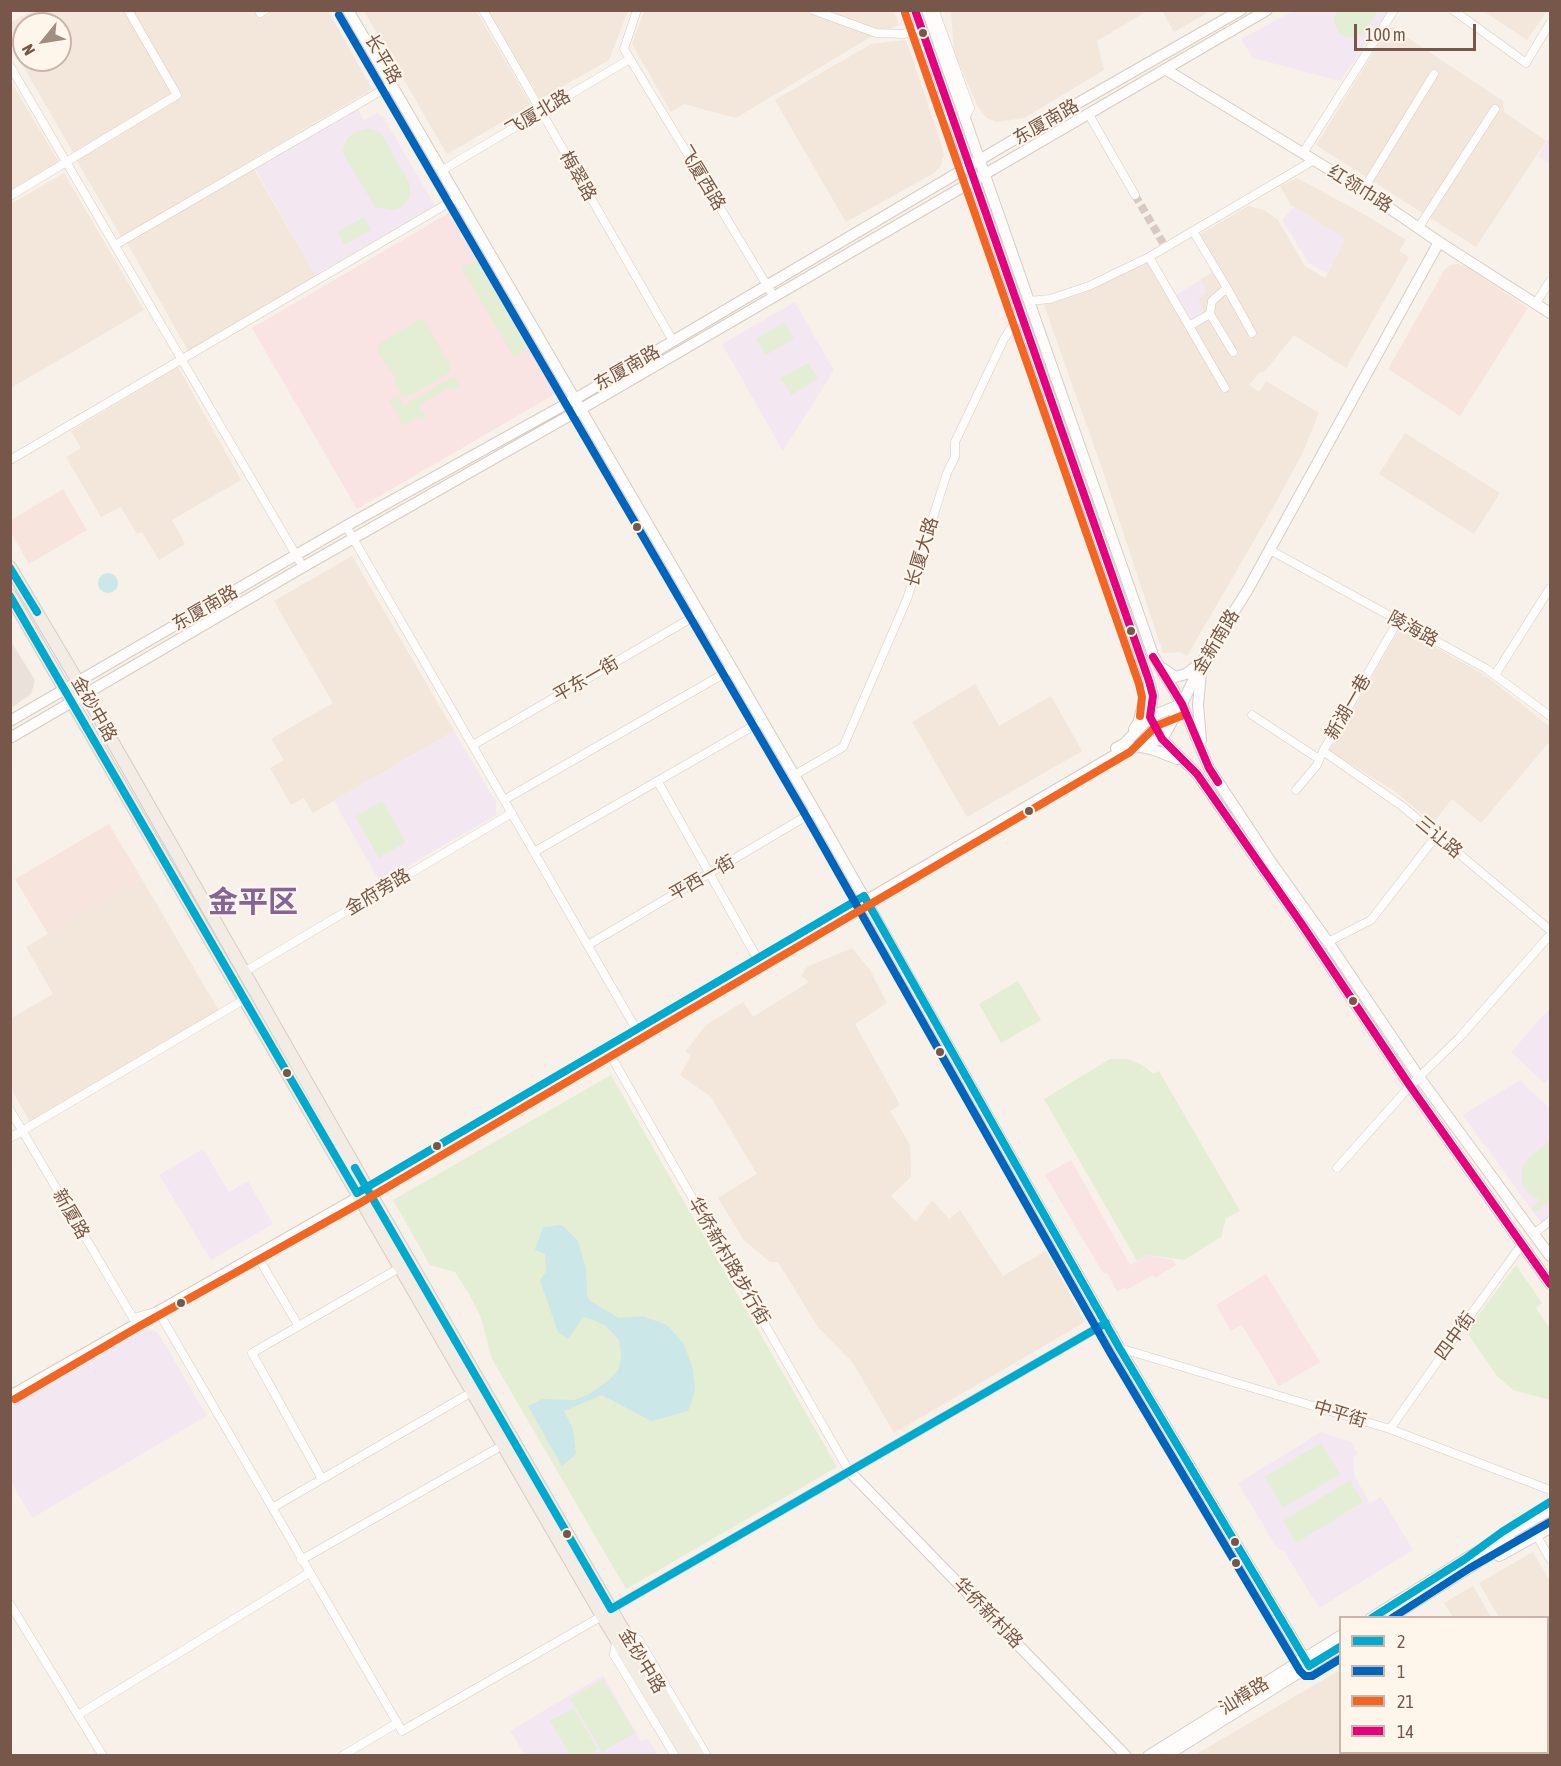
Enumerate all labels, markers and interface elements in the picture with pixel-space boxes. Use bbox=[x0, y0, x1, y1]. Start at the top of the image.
north arrow bbox=[12, 12, 72, 72]
scale bar bbox=[1357, 12, 1478, 50]
text: 100 m bbox=[1365, 24, 1406, 45]
unlabelled marker bbox=[917, 27, 929, 39]
street label: 长平路 bbox=[360, 30, 406, 88]
text: N bbox=[18, 41, 38, 59]
street label: 飞厦北路 bbox=[502, 85, 574, 141]
street label: 东厦南路 bbox=[1009, 95, 1083, 149]
street label: 飞厦西路 bbox=[674, 142, 730, 214]
street label: 梅翠路 bbox=[555, 147, 601, 205]
street label: 红领巾路 bbox=[1324, 161, 1396, 217]
street label: 东厦南路 bbox=[590, 341, 664, 395]
street label: 长厦大路 bbox=[901, 514, 943, 590]
unlabelled marker bbox=[631, 521, 643, 533]
street label: 东厦南路 bbox=[168, 581, 242, 635]
street label: 金新南路 bbox=[1188, 606, 1244, 678]
street label: 陵海路 bbox=[1384, 607, 1442, 651]
unlabelled marker bbox=[1125, 625, 1137, 637]
street label: 平东一街 bbox=[549, 652, 623, 706]
street label: 新湖一巷 bbox=[1321, 670, 1375, 744]
street label: 金砂中路 bbox=[67, 672, 121, 746]
unlabelled marker bbox=[1023, 805, 1035, 817]
street label: 三让路 bbox=[1411, 811, 1467, 863]
street label: 平西一街 bbox=[665, 851, 739, 905]
street label: 金府旁路 bbox=[342, 864, 414, 920]
district label: 金平区 bbox=[208, 885, 298, 921]
unlabelled marker bbox=[1347, 995, 1359, 1007]
unlabelled marker bbox=[934, 1046, 946, 1058]
unlabelled marker bbox=[281, 1067, 293, 1079]
unlabelled marker bbox=[431, 1140, 443, 1152]
street label: 新厦路 bbox=[48, 1185, 94, 1243]
street label: 华侨新村路步行街 bbox=[684, 1193, 774, 1329]
unlabelled marker bbox=[175, 1297, 187, 1309]
street label: 四中街 bbox=[1430, 1308, 1480, 1364]
street label: 中平街 bbox=[1311, 1396, 1369, 1432]
unlabelled marker bbox=[561, 1528, 573, 1540]
unlabelled marker bbox=[1229, 1536, 1241, 1548]
unlabelled marker bbox=[1230, 1557, 1242, 1569]
street label: 华侨新村路 bbox=[949, 1573, 1027, 1653]
legend bbox=[1339, 1616, 1549, 1754]
street label: 金砂中路 bbox=[614, 1625, 670, 1697]
text: 2 bbox=[1397, 1631, 1405, 1652]
text: 1 bbox=[1397, 1661, 1405, 1682]
street label: 汕樟路 bbox=[1215, 1673, 1273, 1719]
text: 21 bbox=[1397, 1691, 1414, 1712]
text: 14 bbox=[1397, 1721, 1414, 1742]

